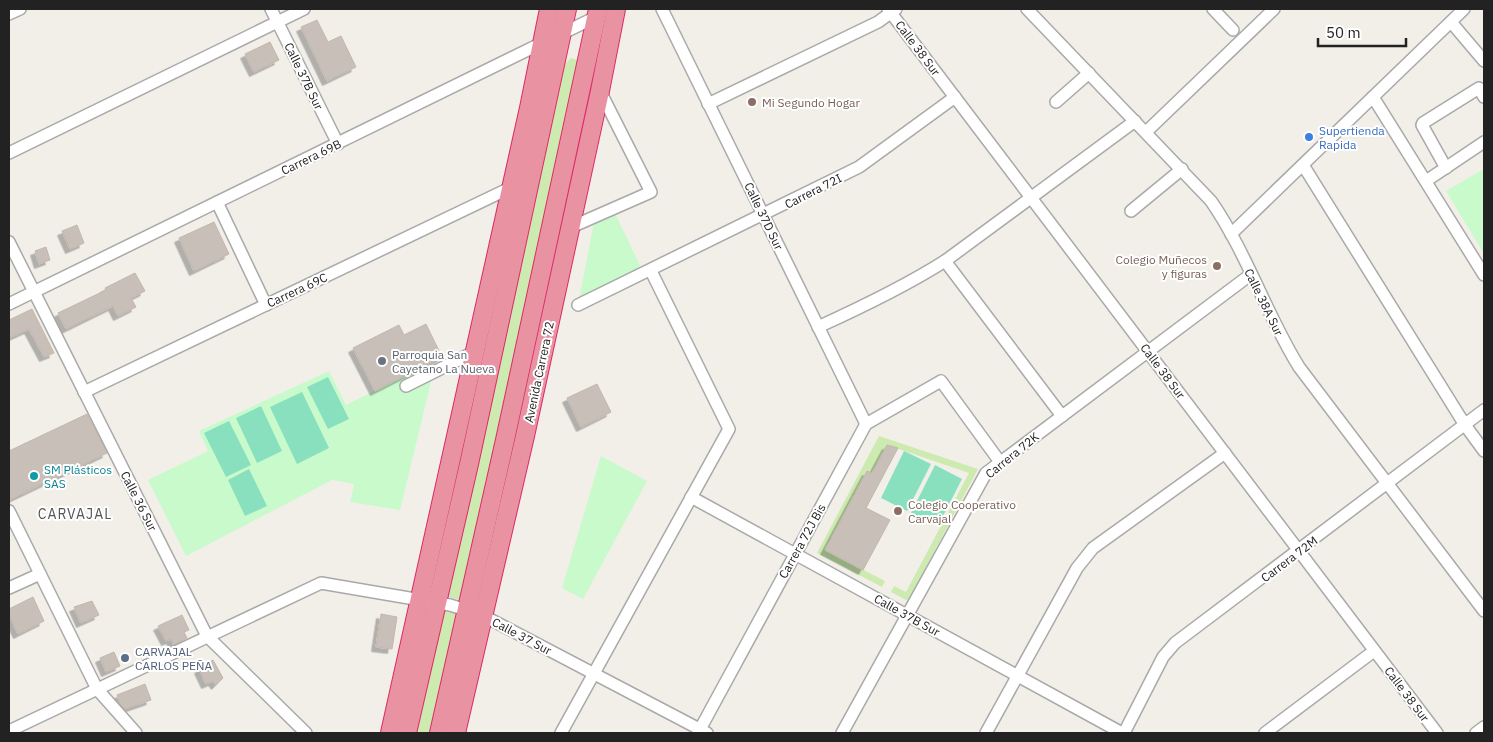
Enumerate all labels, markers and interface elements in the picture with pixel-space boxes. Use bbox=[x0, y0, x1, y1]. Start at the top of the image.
scale bar bbox=[1318, 15, 1406, 47]
street label: Calle 38 Sur bbox=[892, 17, 944, 79]
text: 50 m bbox=[1326, 23, 1361, 42]
street label: Calle 37B Sur bbox=[281, 40, 327, 113]
place label: Mi Segundo Hogar bbox=[762, 95, 860, 110]
marker: Mi Segundo Hogar bbox=[746, 96, 758, 108]
place label: Supertienda Rapida bbox=[1319, 123, 1385, 152]
marker: Supertienda Rapida bbox=[1303, 131, 1315, 143]
street label: Carrera 69B bbox=[278, 136, 344, 178]
street label: Carrera 72I bbox=[782, 170, 844, 212]
street label: Calle 37D Sur bbox=[741, 180, 787, 253]
place label: Colegio Muñecos y figuras bbox=[1116, 252, 1207, 281]
marker: Colegio Muñecos y figuras bbox=[1211, 260, 1223, 272]
street label: Calle 38A Sur bbox=[1241, 266, 1287, 339]
street label: Carrera 69C bbox=[265, 269, 330, 310]
street label: Avenida Carrera 72 bbox=[521, 320, 557, 424]
street label: Calle 38 Sur bbox=[1137, 340, 1189, 402]
place label: Parroquia San Cayetano La Nueva bbox=[392, 347, 495, 376]
marker: Parroquia San Cayetano La Nueva bbox=[376, 355, 388, 367]
street label: Carrera 72K bbox=[982, 429, 1042, 481]
place label: SM Plásticos SAS bbox=[44, 462, 112, 491]
street label: Calle 36 Sur bbox=[118, 469, 161, 534]
marker: SM Plásticos SAS bbox=[28, 470, 40, 482]
place label: Colegio Cooperativo Carvajal bbox=[908, 497, 1016, 526]
street label: Carrera 72J Bis bbox=[775, 501, 829, 581]
district label: CARVAJAL bbox=[38, 505, 112, 523]
marker: Colegio Cooperativo Carvajal bbox=[892, 505, 904, 517]
street label: Carrera 72M bbox=[1258, 533, 1320, 585]
street label: Calle 37B Sur bbox=[871, 591, 943, 640]
street label: Calle 37 Sur bbox=[490, 614, 555, 658]
place label: CARVAJAL CARLOS PEÑA bbox=[135, 644, 213, 673]
marker: CARVAJAL CARLOS PEÑA bbox=[119, 652, 131, 664]
street label: Calle 38 Sur bbox=[1381, 663, 1433, 725]

